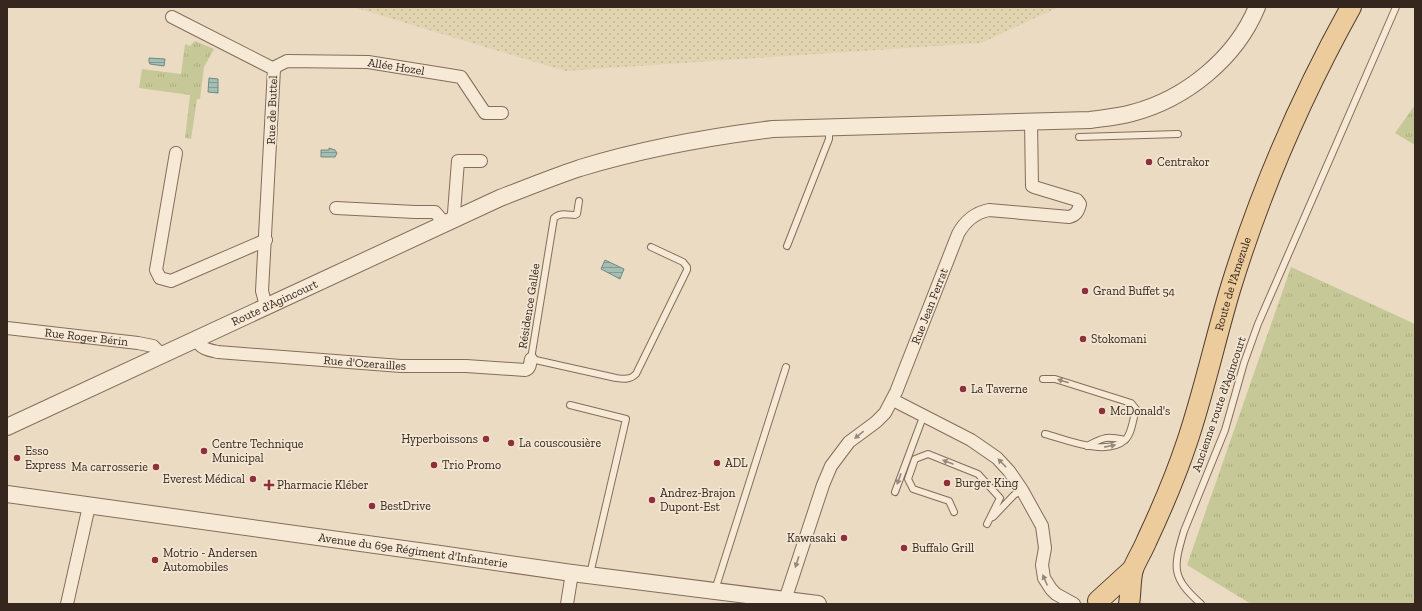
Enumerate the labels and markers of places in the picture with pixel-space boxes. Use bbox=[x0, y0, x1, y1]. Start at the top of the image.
place label: Centrakor bbox=[1157, 155, 1210, 169]
marker: Centrakor bbox=[1144, 157, 1154, 167]
place label: Grand Buffet 54 bbox=[1093, 284, 1176, 298]
marker: Grand Buffet 54 bbox=[1080, 286, 1090, 296]
place label: Stokomani bbox=[1091, 332, 1147, 346]
marker: Stokomani bbox=[1078, 334, 1088, 344]
place label: La Taverne bbox=[971, 382, 1028, 396]
marker: La Taverne bbox=[958, 384, 968, 394]
place label: McDonald's bbox=[1110, 404, 1170, 418]
marker: McDonald's bbox=[1097, 406, 1107, 416]
place label: Hyperboissons bbox=[401, 432, 478, 446]
marker: Hyperboissons bbox=[481, 434, 491, 444]
place label: La couscousière bbox=[519, 436, 601, 450]
place label: Centre Technique Municipal bbox=[212, 437, 304, 465]
marker: La couscousière bbox=[506, 438, 516, 448]
place label: Esso Express bbox=[25, 444, 66, 472]
marker: Centre Technique Municipal bbox=[199, 446, 209, 456]
marker: Esso Express bbox=[12, 453, 22, 463]
place label: ADL bbox=[725, 456, 748, 470]
place label: Trio Promo bbox=[442, 458, 501, 472]
marker: ADL bbox=[712, 458, 722, 468]
place label: Ma carrosserie bbox=[71, 460, 148, 474]
marker: Trio Promo bbox=[429, 460, 439, 470]
marker: Ma carrosserie bbox=[151, 462, 161, 472]
place label: Everest Médical bbox=[163, 472, 245, 486]
marker: Everest Médical bbox=[248, 474, 258, 484]
place label: Burger King bbox=[955, 476, 1019, 490]
place label: Pharmacie Kléber bbox=[277, 478, 369, 492]
marker: Burger King bbox=[942, 478, 952, 488]
marker: Pharmacie Kléber bbox=[264, 480, 274, 490]
place label: Andrez-Brajon Dupont-Est bbox=[660, 486, 736, 514]
marker: Andrez-Brajon Dupont-Est bbox=[647, 495, 657, 505]
place label: BestDrive bbox=[380, 499, 431, 513]
marker: BestDrive bbox=[367, 501, 377, 511]
place label: Kawasaki bbox=[787, 531, 837, 545]
marker: Kawasaki bbox=[839, 533, 849, 543]
place label: Buffalo Grill bbox=[912, 541, 974, 555]
marker: Buffalo Grill bbox=[899, 543, 909, 553]
place label: Motrio - Andersen Automobiles bbox=[163, 546, 258, 574]
marker: Motrio - Andersen Automobiles bbox=[150, 555, 160, 565]

